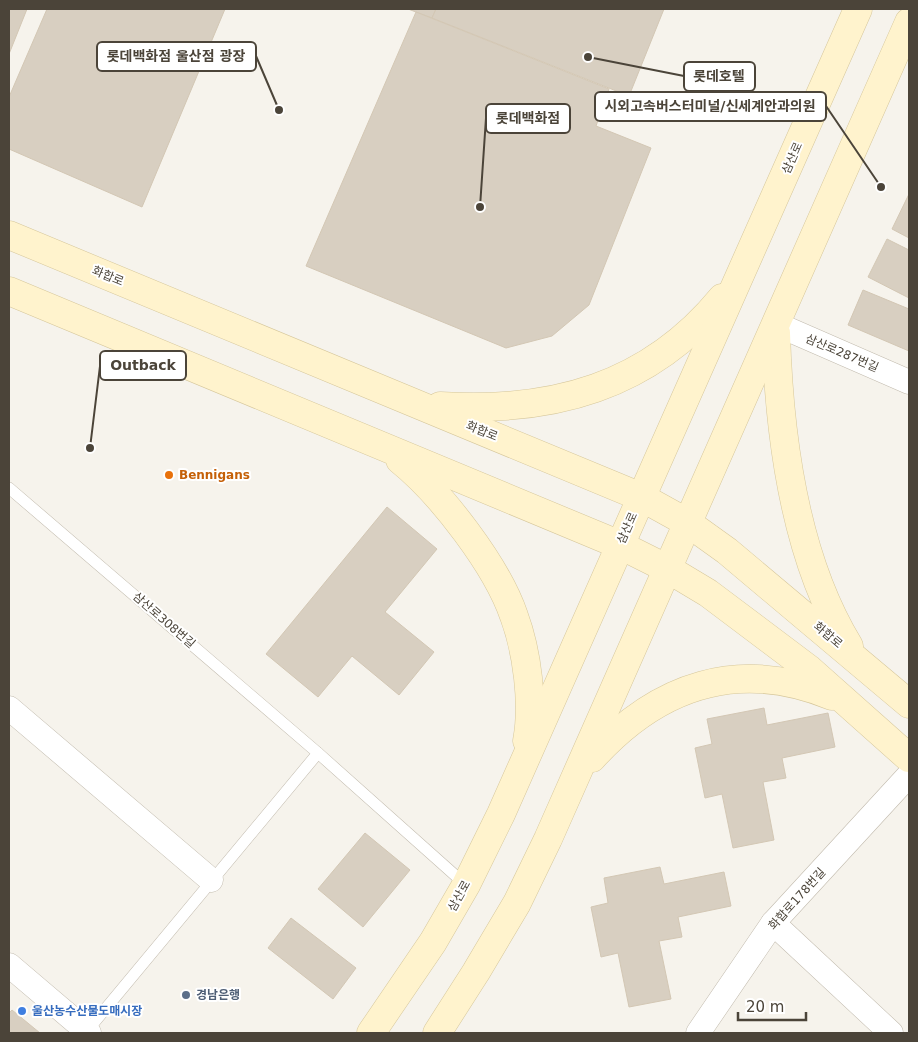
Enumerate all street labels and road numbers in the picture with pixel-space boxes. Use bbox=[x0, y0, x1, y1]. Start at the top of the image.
street label: 삼산로 bbox=[779, 140, 805, 176]
street label: 화합로 bbox=[90, 263, 126, 289]
street label: 삼산로287번길 bbox=[803, 331, 881, 375]
street label: 화합로 bbox=[464, 418, 500, 444]
street label: 삼산로 bbox=[614, 510, 640, 546]
street label: 삼산로308번길 bbox=[130, 589, 198, 651]
street label: 화합로 bbox=[811, 619, 845, 651]
street label: 화합로178번길 bbox=[766, 865, 828, 933]
street label: 삼산로 bbox=[445, 878, 473, 914]

